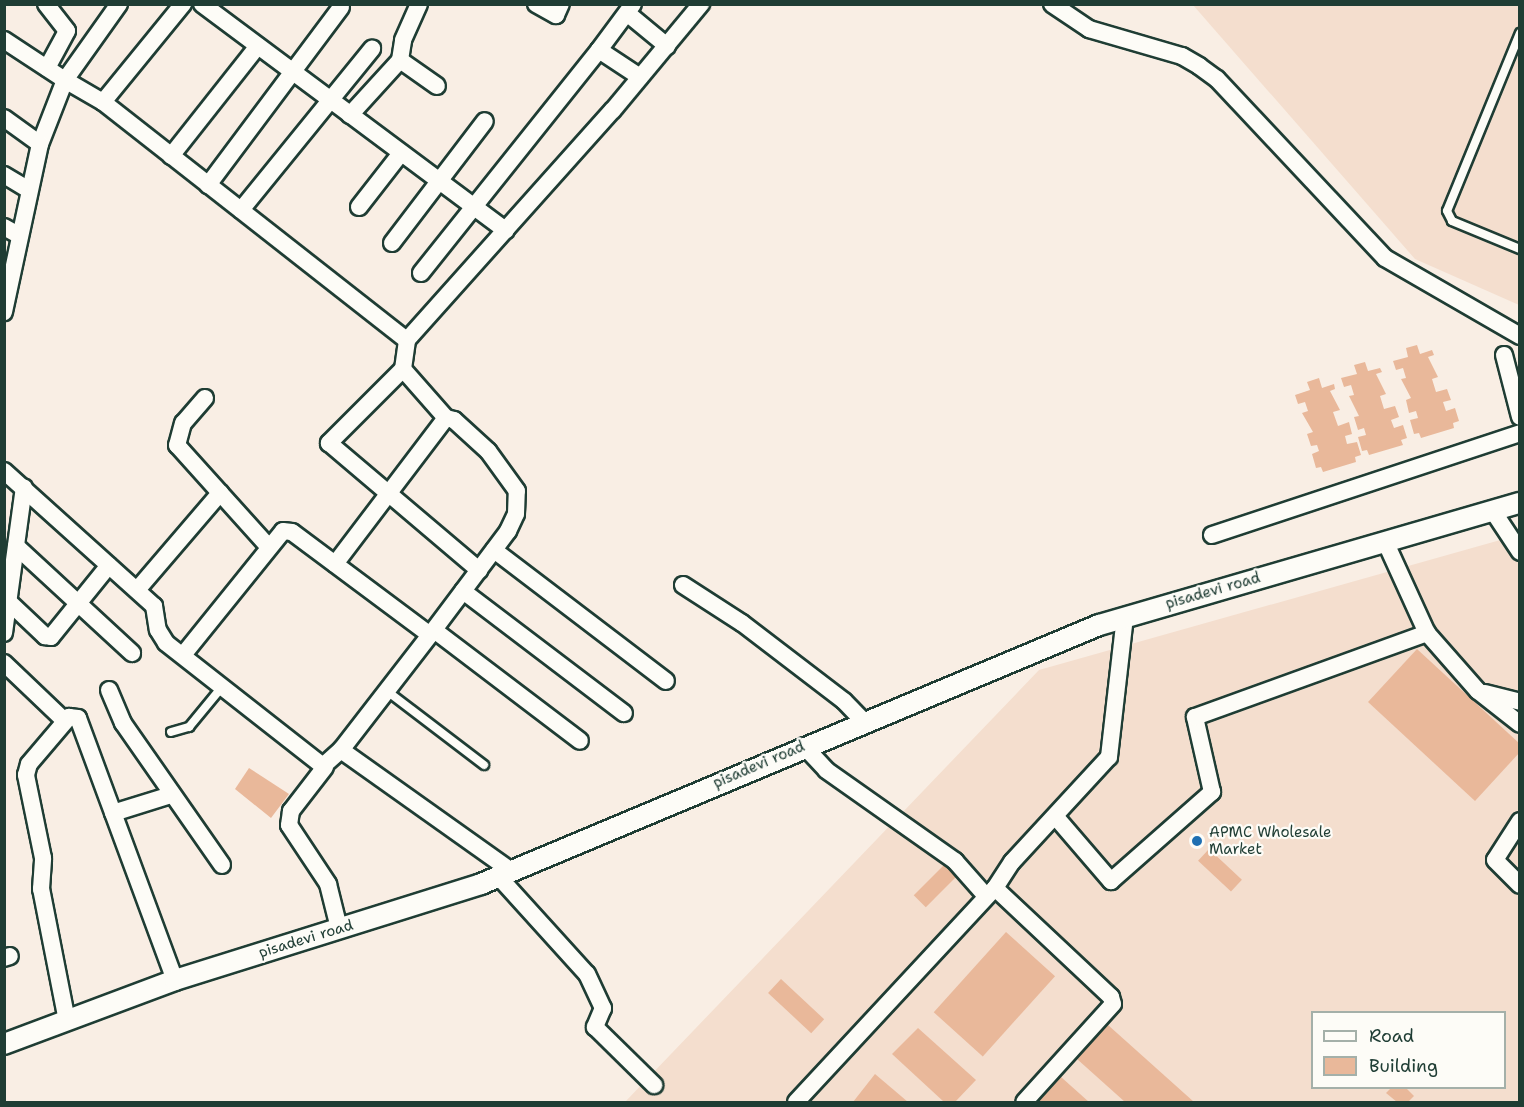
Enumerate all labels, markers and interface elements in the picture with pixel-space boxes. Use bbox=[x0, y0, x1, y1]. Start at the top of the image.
street label: pisadevi road bbox=[1164, 569, 1262, 613]
street label: pisadevi road bbox=[711, 738, 807, 792]
place label: APMC Wholesale Market bbox=[1209, 823, 1332, 858]
marker: APMC Wholesale Market bbox=[1190, 834, 1204, 848]
street label: pisadevi road bbox=[257, 916, 355, 962]
legend bbox=[1311, 1011, 1506, 1089]
text: Road bbox=[1369, 1024, 1414, 1048]
text: Building bbox=[1369, 1054, 1438, 1078]

